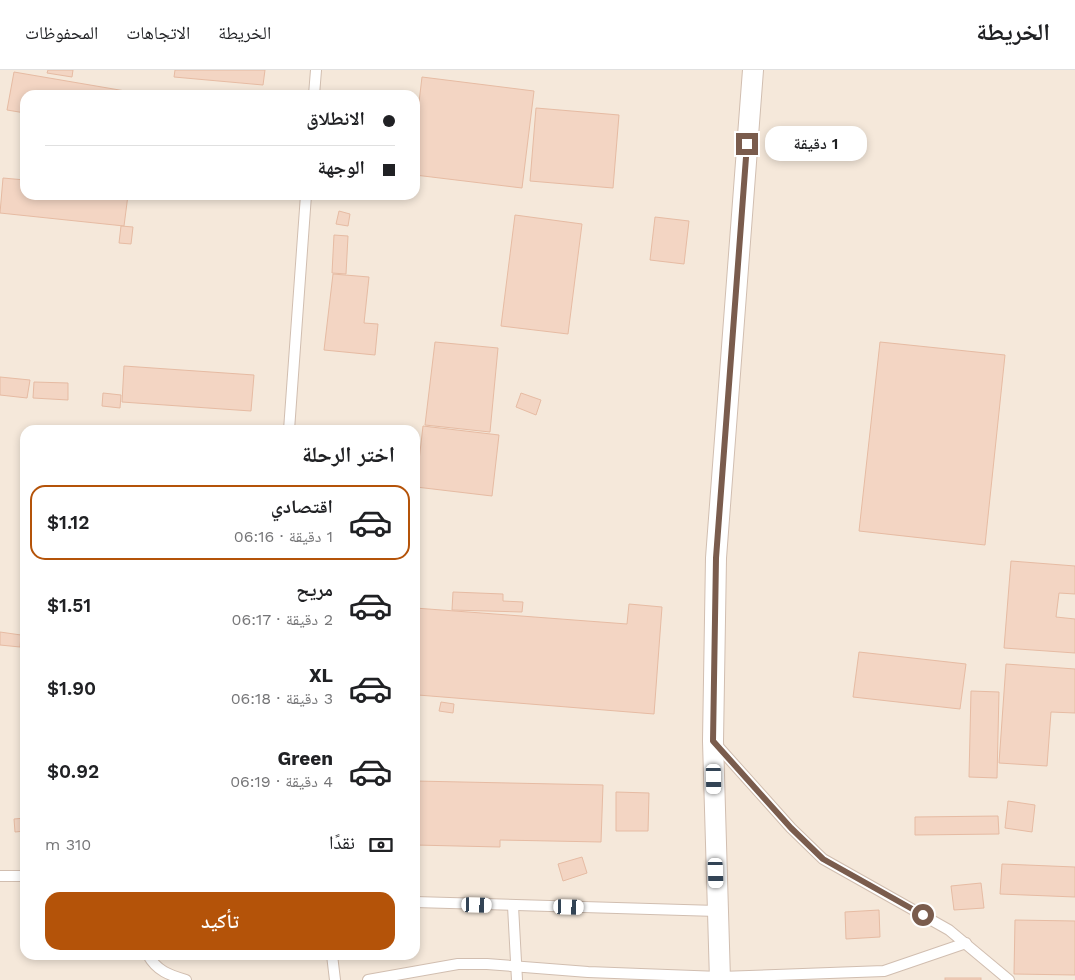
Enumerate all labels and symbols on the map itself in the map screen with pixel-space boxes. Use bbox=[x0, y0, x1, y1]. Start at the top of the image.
callout: 1 دقيقة bbox=[764, 126, 867, 162]
route end bbox=[736, 133, 758, 155]
car bbox=[706, 764, 721, 794]
car bbox=[707, 858, 724, 888]
car bbox=[461, 897, 492, 913]
car bbox=[553, 899, 584, 915]
route start bbox=[912, 904, 934, 926]

